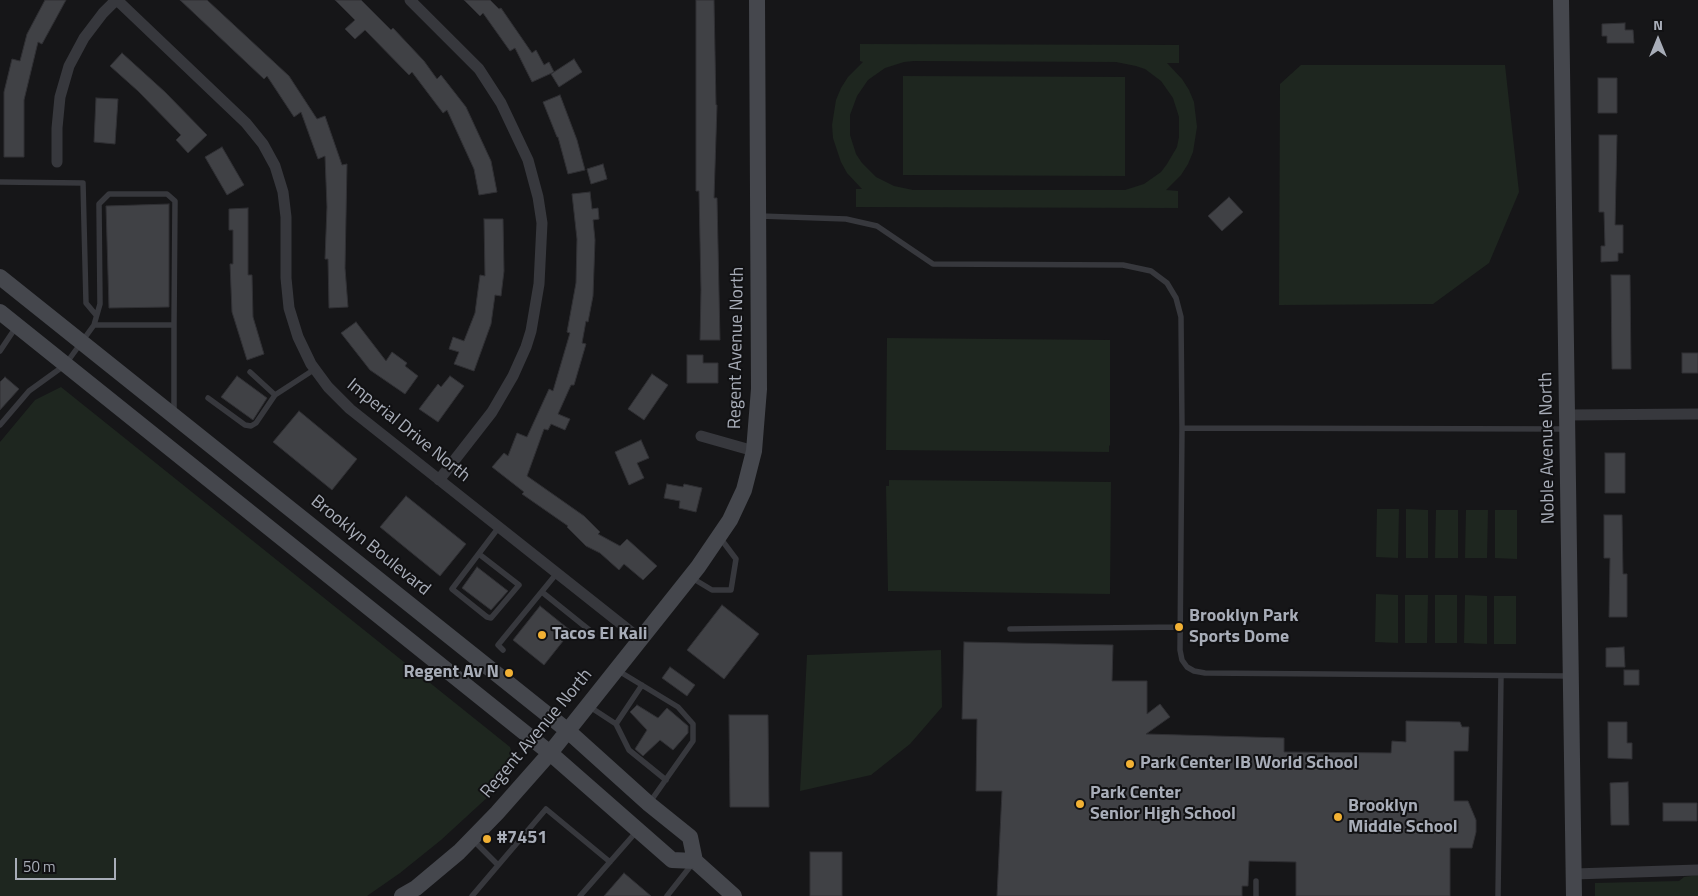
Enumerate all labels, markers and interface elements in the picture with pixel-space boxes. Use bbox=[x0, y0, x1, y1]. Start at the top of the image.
text: N bbox=[1653, 14, 1663, 35]
north arrow bbox=[1633, 15, 1683, 65]
street label: Regent Avenue North bbox=[725, 267, 749, 429]
street label: Noble Avenue North bbox=[1536, 372, 1560, 524]
street label: Imperial Drive North bbox=[342, 375, 474, 487]
street label: Brooklyn Boulevard bbox=[306, 491, 434, 601]
place label: Brooklyn Park Sports Dome bbox=[1189, 606, 1299, 649]
marker: Brooklyn Park Sports Dome bbox=[1173, 621, 1185, 633]
place label: Tacos El Kali bbox=[552, 624, 647, 646]
marker: Tacos El Kali bbox=[536, 629, 548, 641]
place label: Regent Av N bbox=[404, 662, 499, 684]
street label: Regent Avenue North bbox=[477, 665, 597, 803]
marker: Regent Av N bbox=[503, 667, 515, 679]
place label: Park Center IB World School bbox=[1140, 753, 1358, 775]
marker: Park Center IB World School bbox=[1124, 758, 1136, 770]
place label: Park Center Senior High School bbox=[1090, 783, 1236, 826]
place label: Brooklyn Middle School bbox=[1348, 796, 1458, 839]
marker: Park Center Senior High School bbox=[1074, 798, 1086, 810]
marker: Brooklyn Middle School bbox=[1332, 811, 1344, 823]
place label: #7451 bbox=[497, 828, 547, 850]
marker: #7451 bbox=[481, 833, 493, 845]
scale bar bbox=[18, 848, 119, 880]
text: 50 m bbox=[23, 855, 56, 878]

